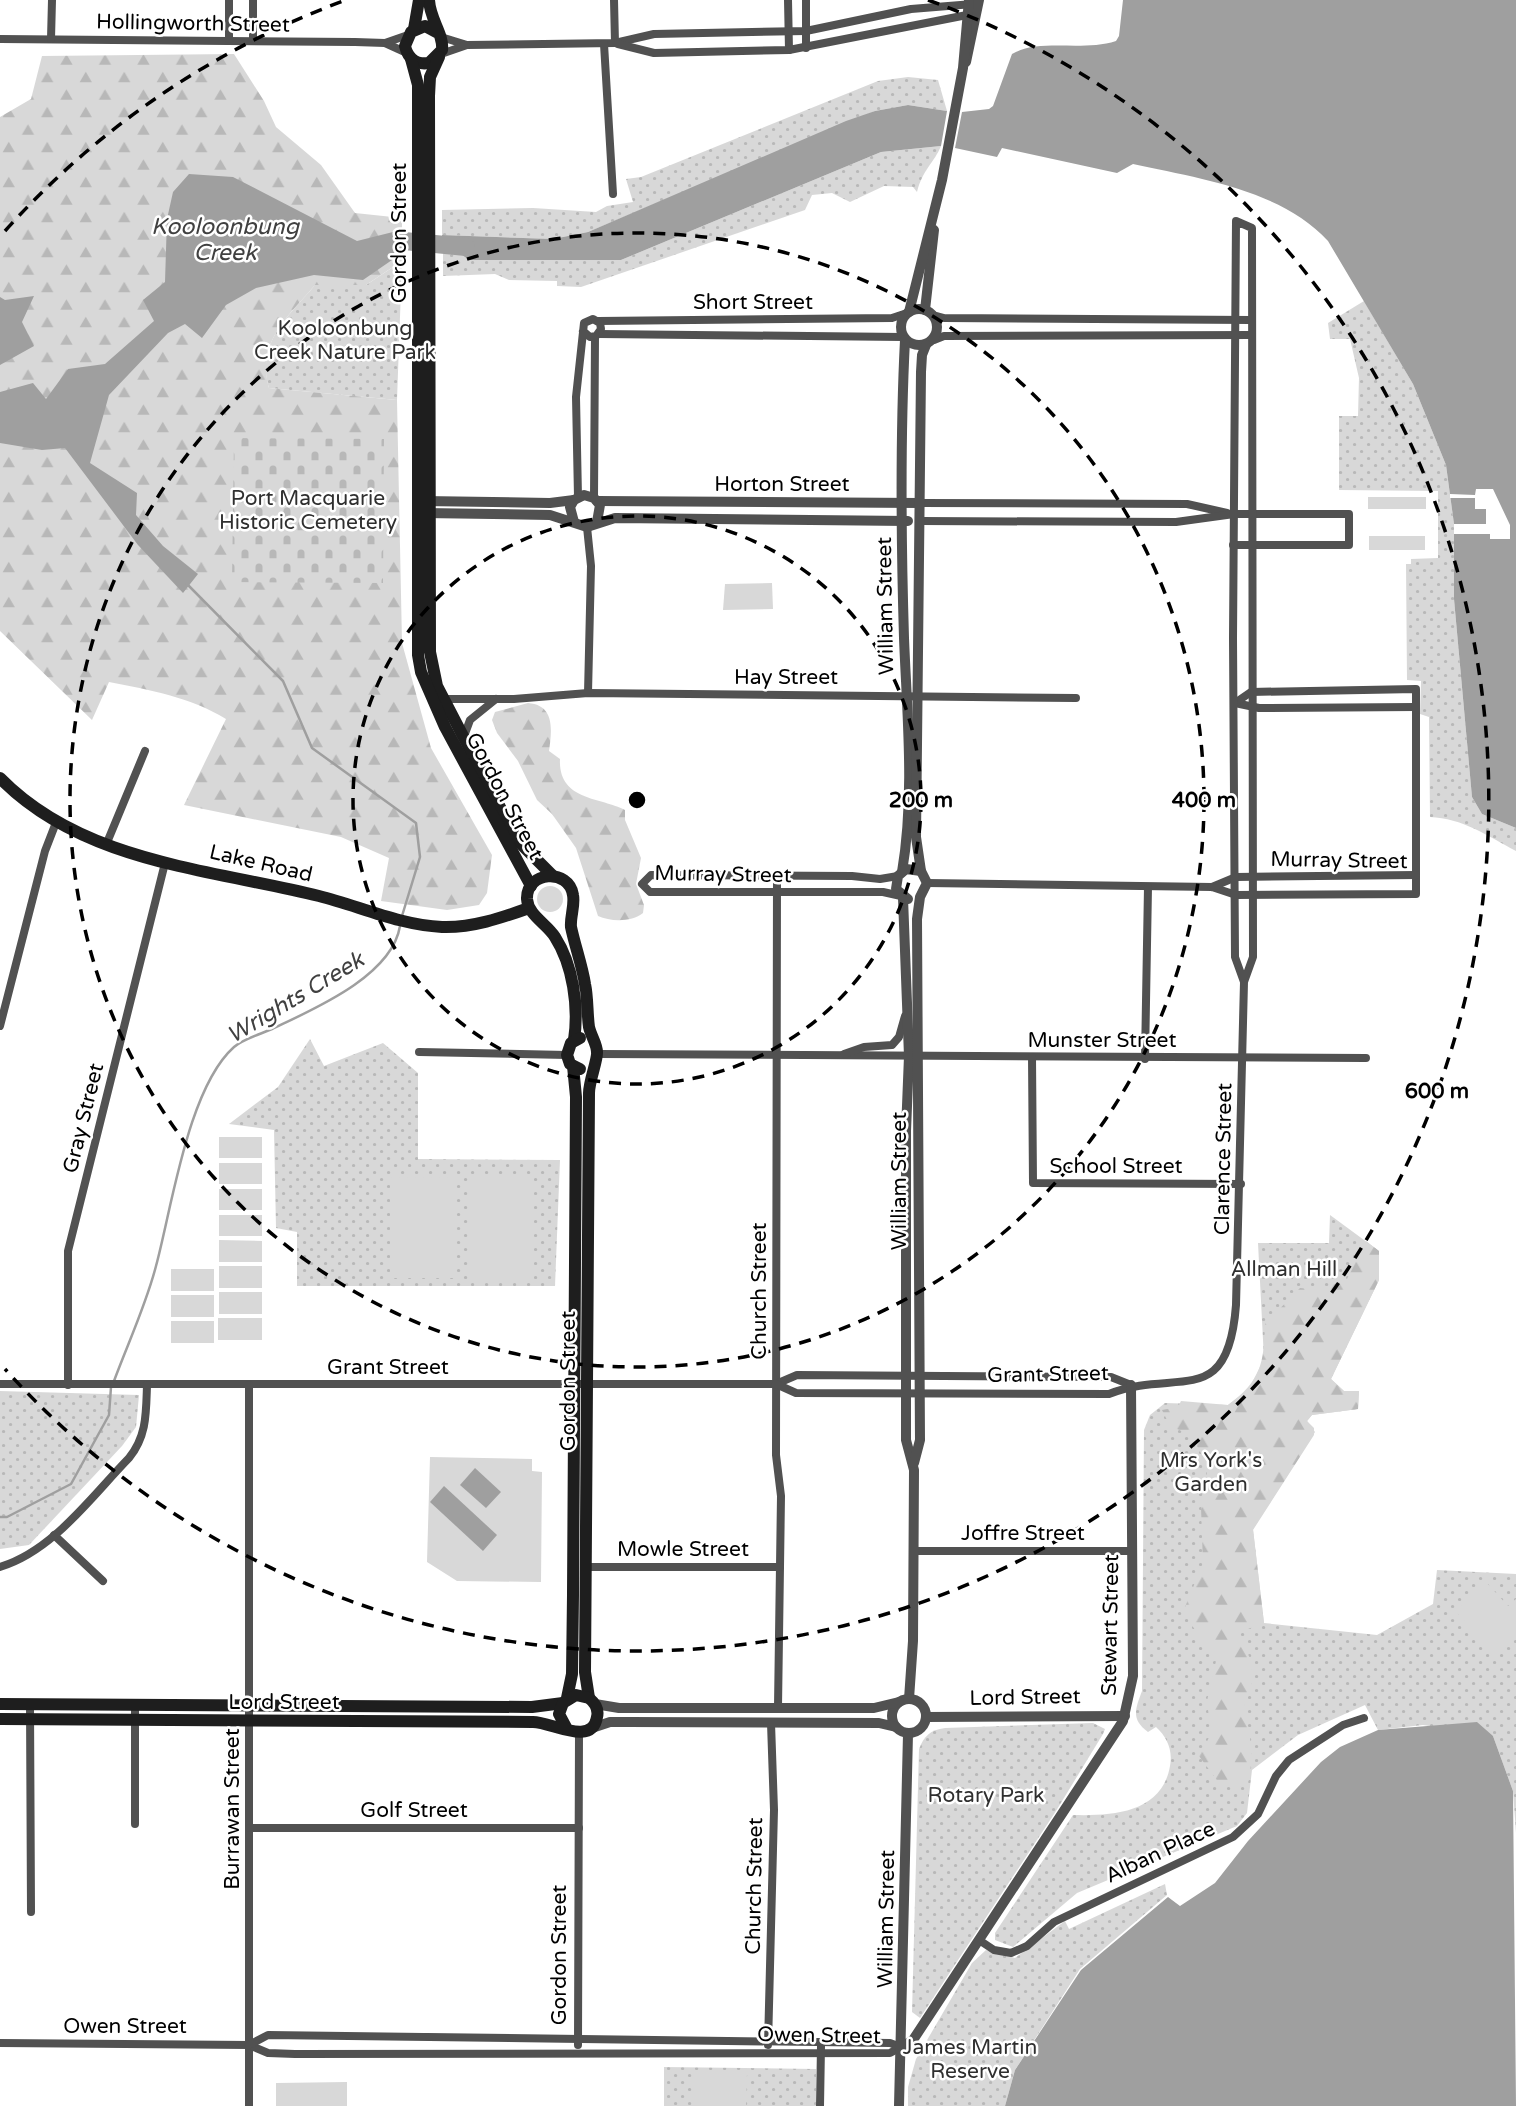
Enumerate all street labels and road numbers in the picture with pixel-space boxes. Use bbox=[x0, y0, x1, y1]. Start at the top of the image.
street label: Hollingworth Street bbox=[96, 9, 290, 38]
street label: Gordon Street bbox=[387, 163, 412, 303]
street label: Short Street bbox=[693, 290, 813, 315]
street label: Horton Street bbox=[714, 472, 850, 497]
street label: William Street bbox=[872, 537, 899, 675]
street label: Hay Street bbox=[734, 665, 838, 690]
street label: Gordon Street bbox=[460, 728, 549, 864]
street label: Lake Road bbox=[207, 839, 315, 888]
street label: Murray Street bbox=[1270, 847, 1408, 874]
street label: Murray Street bbox=[654, 861, 792, 888]
street label: Munster Street bbox=[1028, 1028, 1176, 1053]
street label: Gray Street bbox=[58, 1061, 109, 1176]
street label: Clarence Street bbox=[1210, 1083, 1237, 1235]
street label: William Street bbox=[887, 1112, 912, 1250]
street label: School Street bbox=[1049, 1154, 1183, 1179]
street label: Church Street bbox=[747, 1222, 772, 1360]
street label: Gordon Street bbox=[556, 1311, 581, 1451]
street label: Grant Street bbox=[327, 1355, 449, 1380]
street label: Grant Street bbox=[987, 1361, 1109, 1388]
street label: Joffre Street bbox=[961, 1521, 1085, 1546]
street label: Mowle Street bbox=[617, 1537, 749, 1562]
street label: Stewart Street bbox=[1097, 1554, 1124, 1696]
street label: Lord Street bbox=[969, 1684, 1081, 1711]
street label: Lord Street bbox=[228, 1690, 340, 1715]
street label: Burrawan Street bbox=[220, 1728, 245, 1890]
street label: Golf Street bbox=[360, 1798, 468, 1823]
street label: Alban Place bbox=[1101, 1816, 1219, 1889]
street label: Church Street bbox=[741, 1817, 768, 1955]
street label: William Street bbox=[873, 1850, 900, 1988]
street label: Gordon Street bbox=[547, 1885, 572, 2025]
street label: Owen Street bbox=[63, 2014, 187, 2039]
street label: Owen Street bbox=[757, 2022, 881, 2049]

